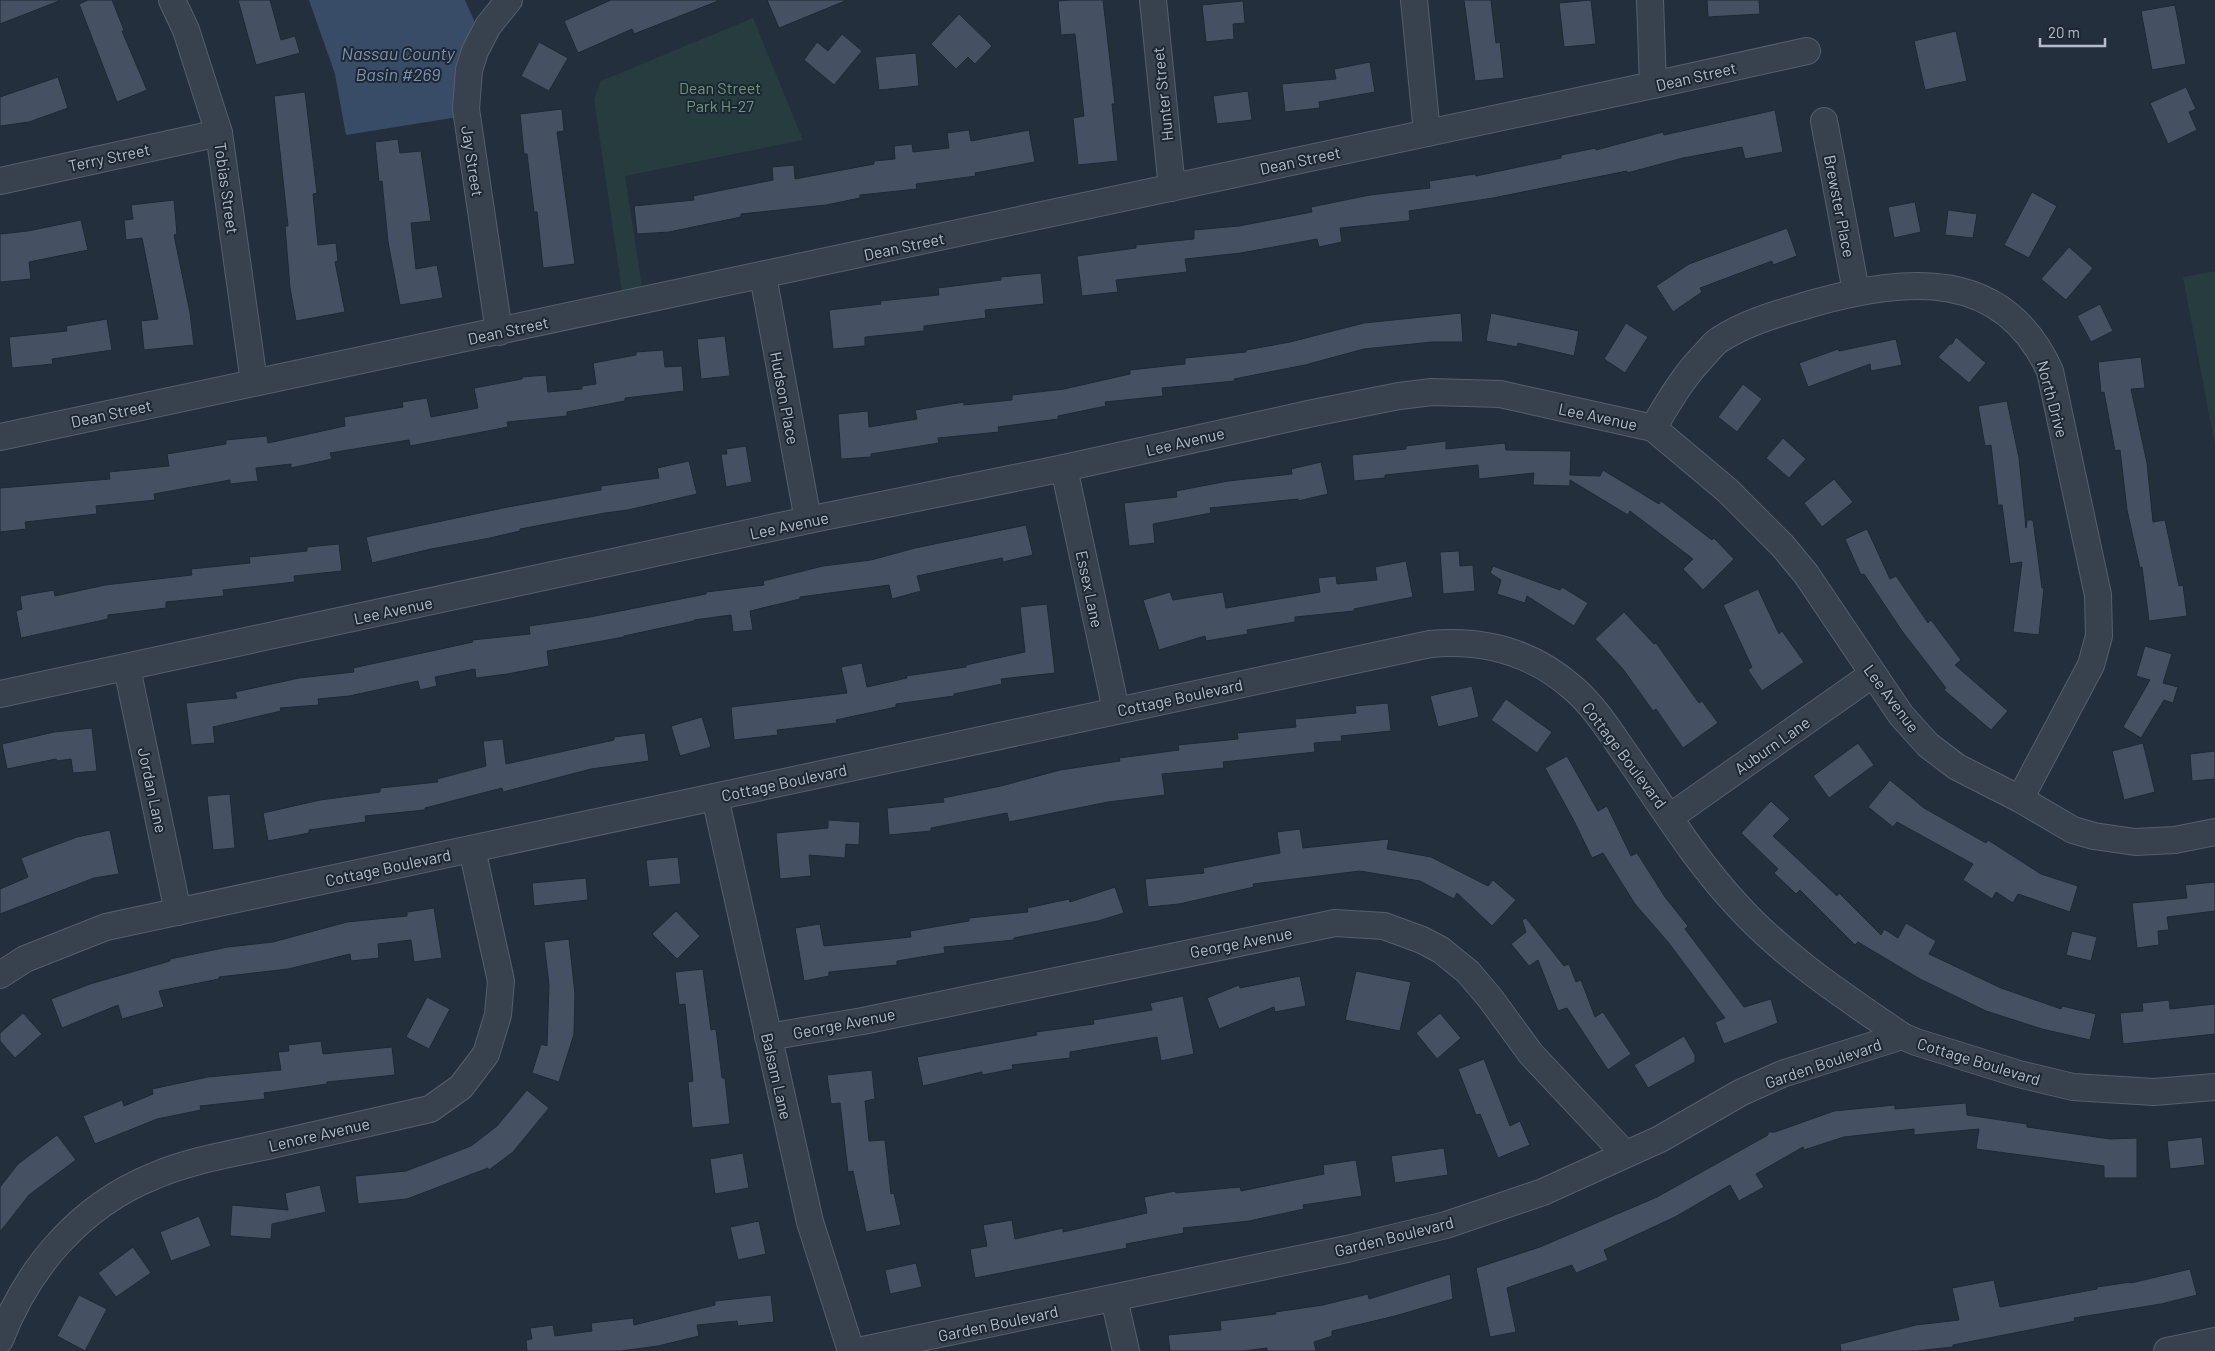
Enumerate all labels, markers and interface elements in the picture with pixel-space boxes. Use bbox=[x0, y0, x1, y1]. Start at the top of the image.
scale bar bbox=[2040, 15, 2105, 47]
text: 20 m bbox=[2048, 23, 2080, 41]
water label: Nassau County Basin #269 bbox=[341, 42, 456, 85]
street label: Hunter Street bbox=[1148, 46, 1176, 142]
street label: Dean Street bbox=[1654, 58, 1738, 94]
park label: Dean Street Park H-27 bbox=[679, 78, 761, 115]
street label: Jay Street bbox=[458, 124, 488, 198]
street label: Terry Street bbox=[66, 139, 152, 175]
street label: Tobias Street bbox=[211, 141, 243, 235]
street label: Dean Street bbox=[1258, 142, 1342, 178]
street label: Brewster Place bbox=[1821, 153, 1859, 259]
street label: Dean Street bbox=[862, 228, 946, 264]
street label: Dean Street bbox=[466, 312, 550, 348]
street label: Hudson Place bbox=[767, 350, 803, 446]
street label: North Drive bbox=[2034, 358, 2072, 440]
street label: Dean Street bbox=[69, 395, 153, 431]
street label: Lee Avenue bbox=[1557, 398, 1639, 434]
street label: Lee Avenue bbox=[1144, 423, 1226, 459]
street label: Lee Avenue bbox=[748, 507, 830, 543]
street label: Essex Lane bbox=[1073, 549, 1107, 629]
street label: Lee Avenue bbox=[352, 592, 434, 628]
street label: Lee Avenue bbox=[1860, 660, 1924, 736]
street label: Cottage Boulevard bbox=[1115, 674, 1245, 720]
street label: Cottage Boulevard bbox=[1579, 698, 1671, 812]
street label: Auburn Lane bbox=[1731, 712, 1813, 778]
street label: Jordan Lane bbox=[135, 746, 171, 834]
street label: Cottage Boulevard bbox=[719, 759, 849, 805]
street label: Cottage Boulevard bbox=[323, 844, 453, 890]
street label: George Avenue bbox=[1188, 923, 1294, 961]
street label: George Avenue bbox=[791, 1004, 897, 1042]
street label: Balsam Lane bbox=[758, 1031, 796, 1121]
street label: Cottage Boulevard bbox=[1915, 1033, 2043, 1089]
street label: Garden Boulevard bbox=[1762, 1034, 1884, 1092]
street label: Lenore Avenue bbox=[267, 1113, 371, 1155]
street label: Garden Boulevard bbox=[1332, 1212, 1456, 1260]
street label: Garden Boulevard bbox=[936, 1301, 1060, 1345]

